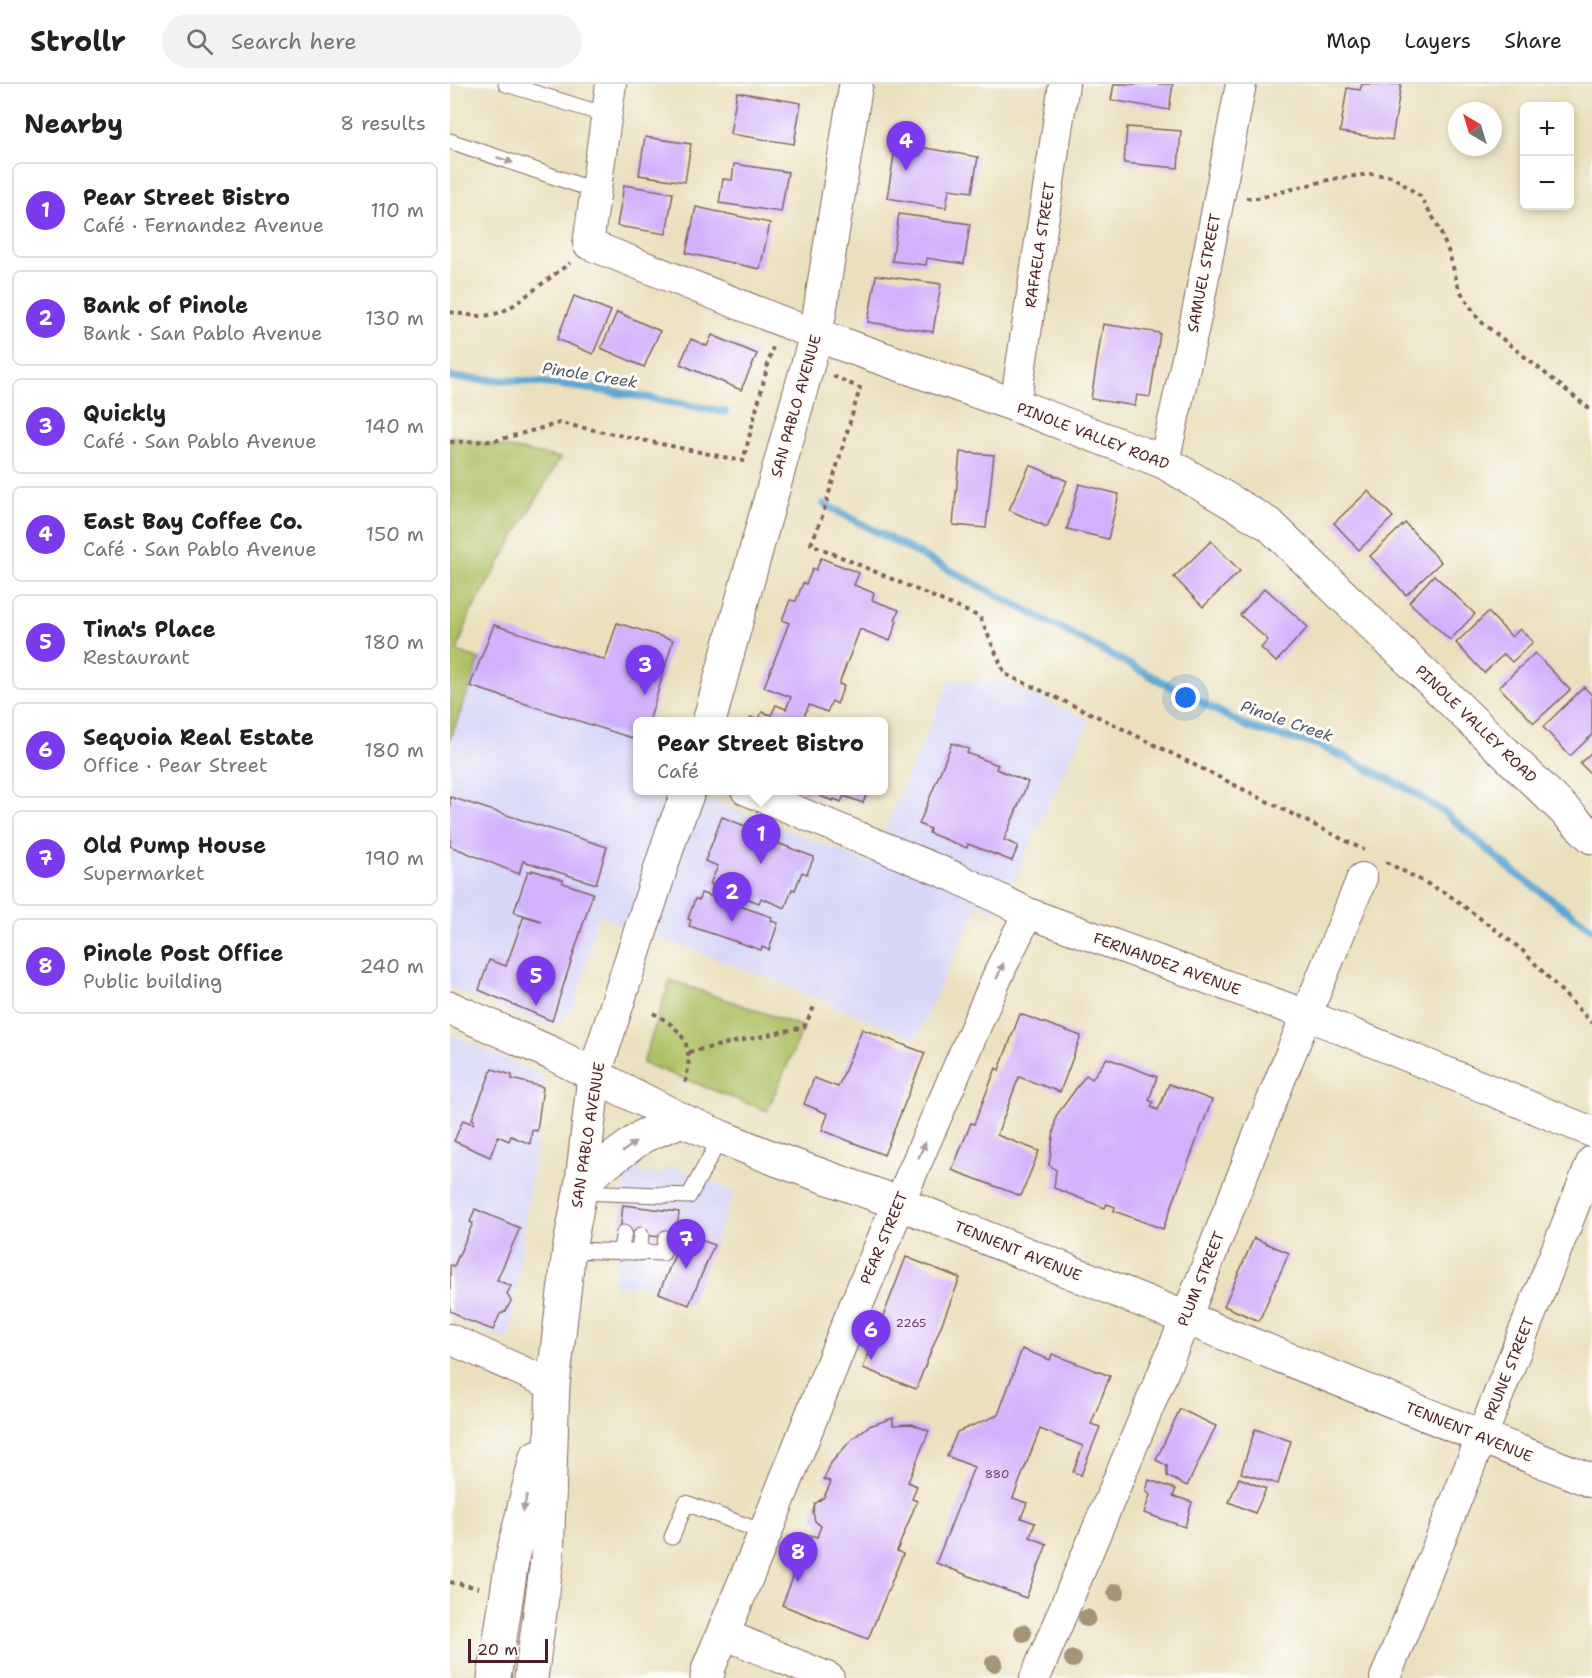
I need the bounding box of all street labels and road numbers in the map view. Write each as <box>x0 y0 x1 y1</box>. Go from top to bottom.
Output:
street label: RAFAELA STREET <box>1020 181 1060 309</box>
street label: SAMUEL STREET <box>1183 212 1225 334</box>
street label: SAN PABLO AVENUE <box>766 332 826 480</box>
street label: PINOLE VALLEY ROAD <box>1014 398 1172 474</box>
street label: PINOLE VALLEY ROAD <box>1411 661 1541 787</box>
street label: FERNANDEZ AVENUE <box>1091 928 1243 1000</box>
street label: SAN PABLO AVENUE <box>567 1061 609 1209</box>
street label: PEAR STREET <box>855 1189 913 1287</box>
street label: TENNENT AVENUE <box>951 1216 1085 1286</box>
street label: PLUM STREET <box>1173 1229 1229 1329</box>
street label: PRUNE STREET <box>1479 1314 1539 1424</box>
street label: TENNENT AVENUE <box>1402 1397 1536 1467</box>

